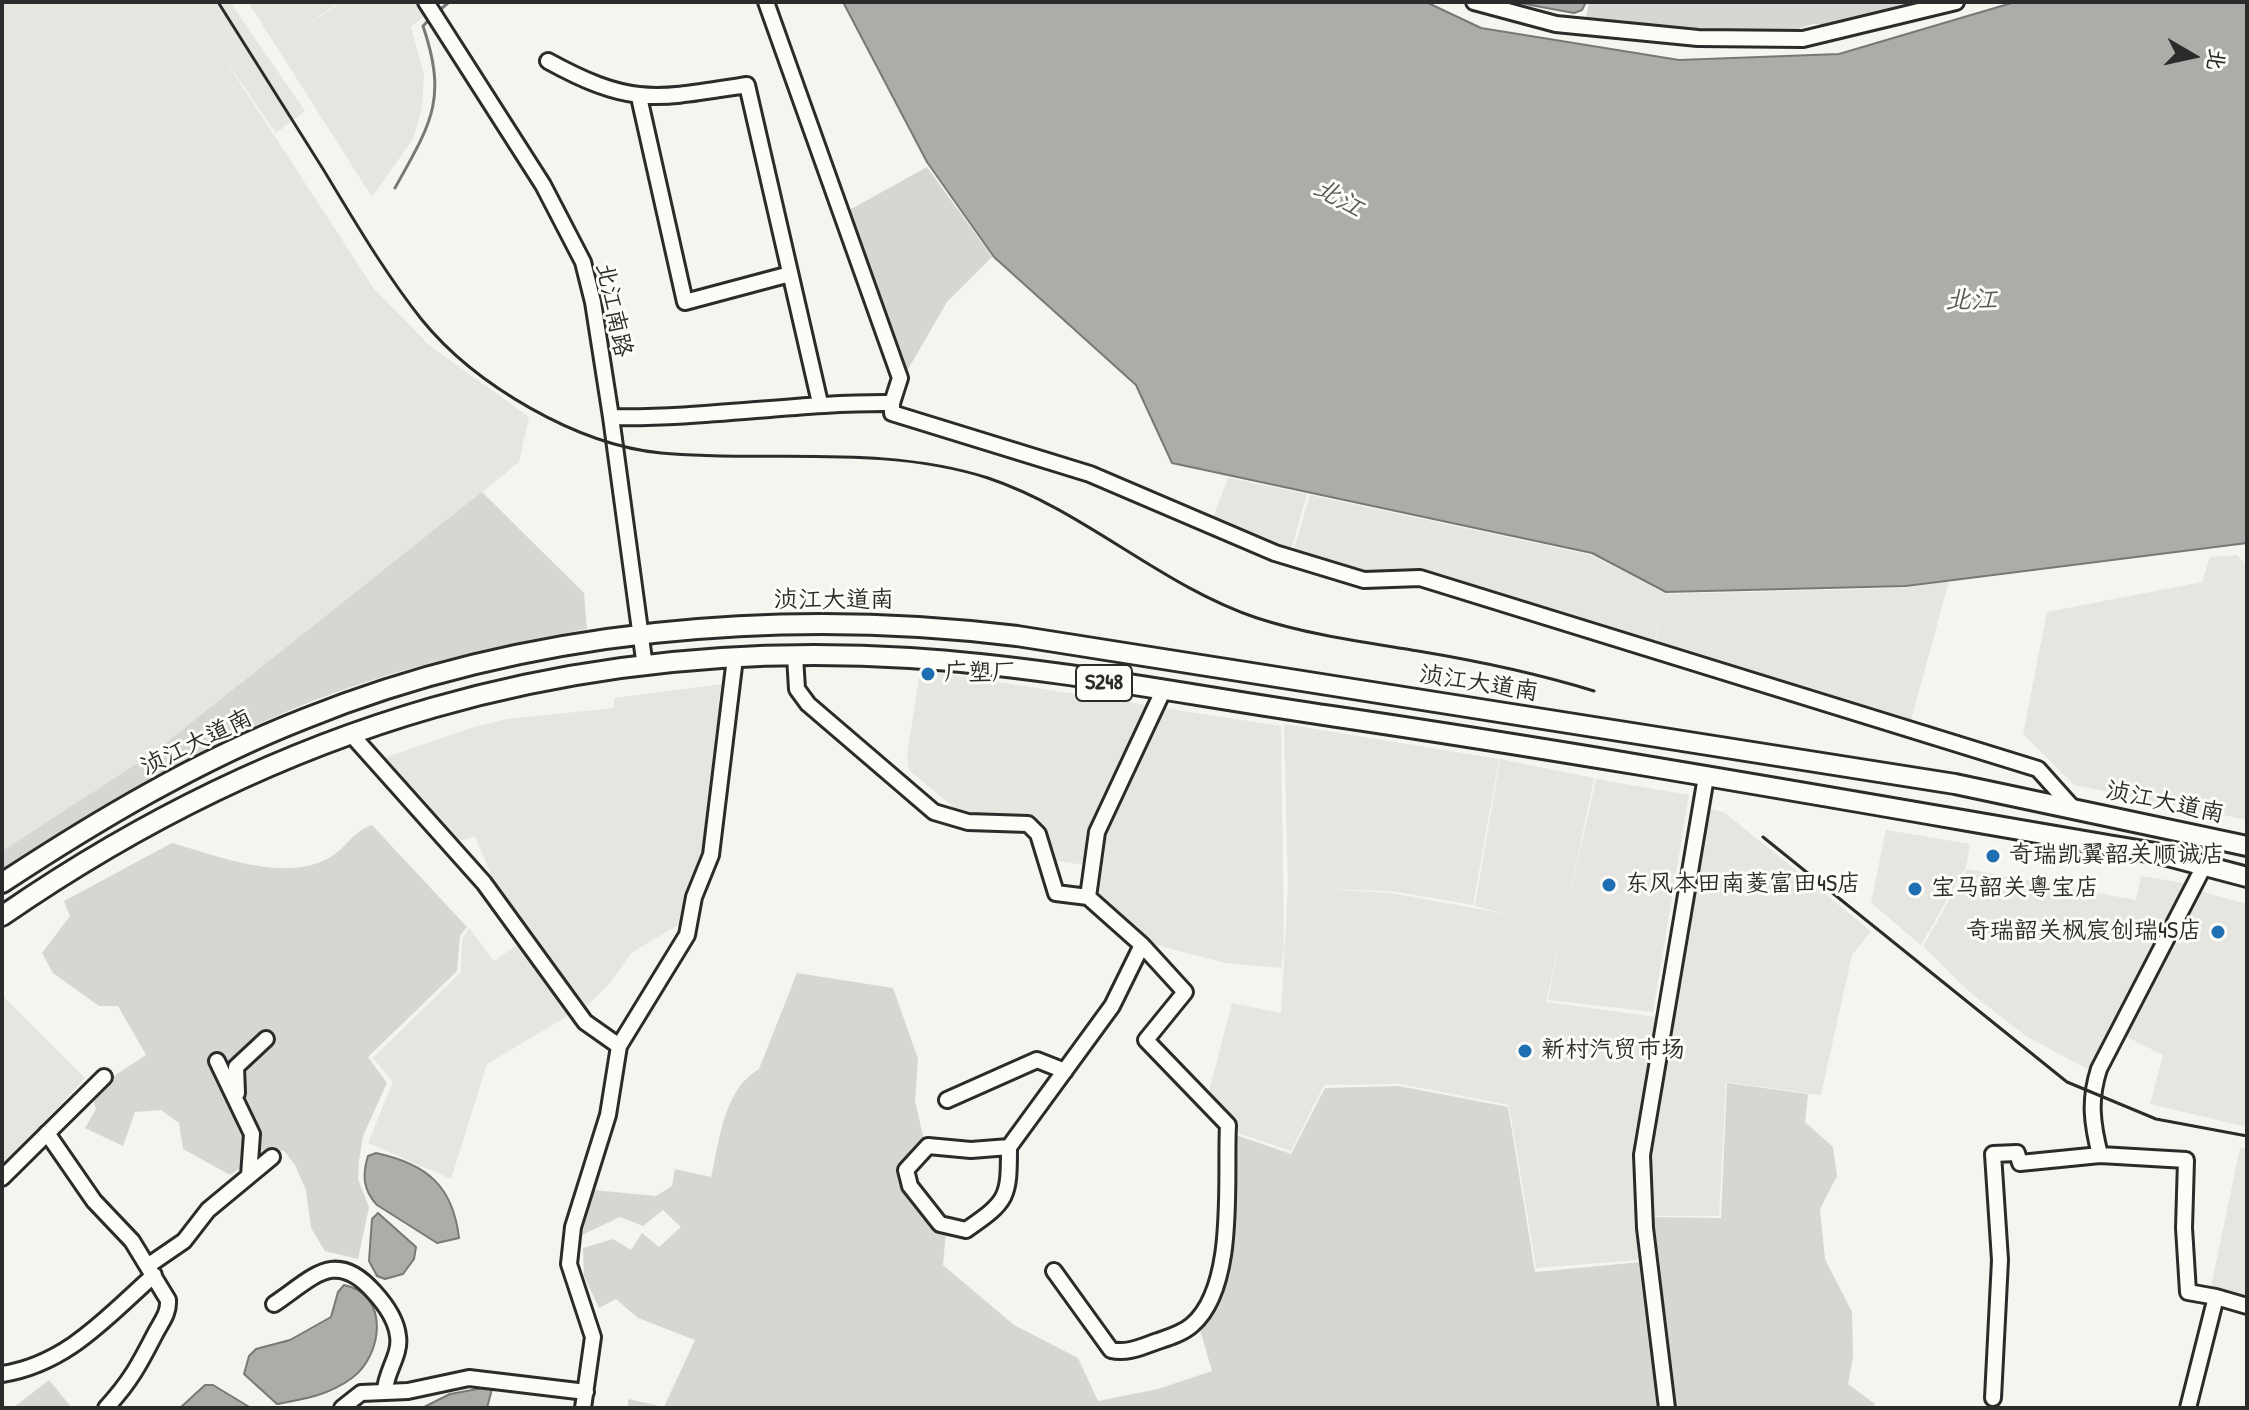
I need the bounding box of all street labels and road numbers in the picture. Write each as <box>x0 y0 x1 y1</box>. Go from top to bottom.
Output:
street label: 北江南路 <box>589 260 637 360</box>
street label: 浈江大道南 <box>774 587 894 615</box>
street label: 浈江大道南 <box>1417 660 1541 708</box>
road number: S248 <box>1076 665 1132 701</box>
street label: 浈江大道南 <box>137 704 257 782</box>
street label: 浈江大道南 <box>2103 776 2227 830</box>

